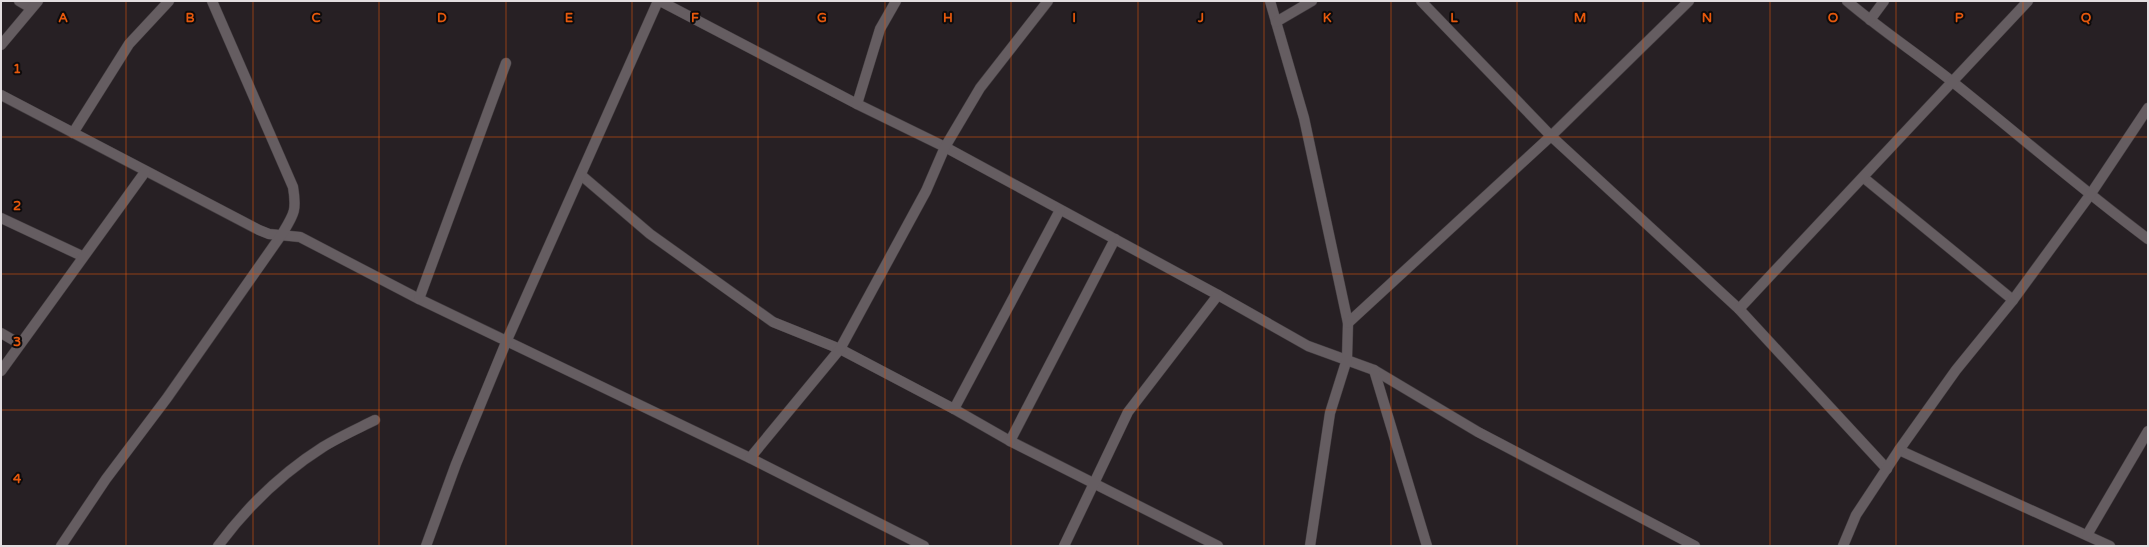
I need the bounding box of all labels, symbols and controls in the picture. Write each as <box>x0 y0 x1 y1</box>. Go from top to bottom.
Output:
text: A <box>58 10 68 26</box>
text: B <box>185 10 195 26</box>
text: C <box>311 10 321 26</box>
text: D <box>437 10 447 26</box>
text: E <box>565 10 573 26</box>
text: F <box>691 10 699 26</box>
text: G <box>817 10 827 26</box>
text: H <box>943 10 953 26</box>
text: I <box>1072 10 1076 26</box>
text: J <box>1197 10 1204 26</box>
text: K <box>1323 10 1332 26</box>
text: L <box>1450 10 1458 26</box>
text: M <box>1574 10 1586 26</box>
text: N <box>1702 10 1712 26</box>
text: O <box>1828 10 1839 26</box>
text: P <box>1955 10 1964 26</box>
text: Q <box>2081 10 2092 26</box>
text: 1 <box>13 61 21 77</box>
text: 2 <box>13 198 21 214</box>
text: 3 <box>13 334 21 350</box>
text: 4 <box>13 471 22 487</box>

